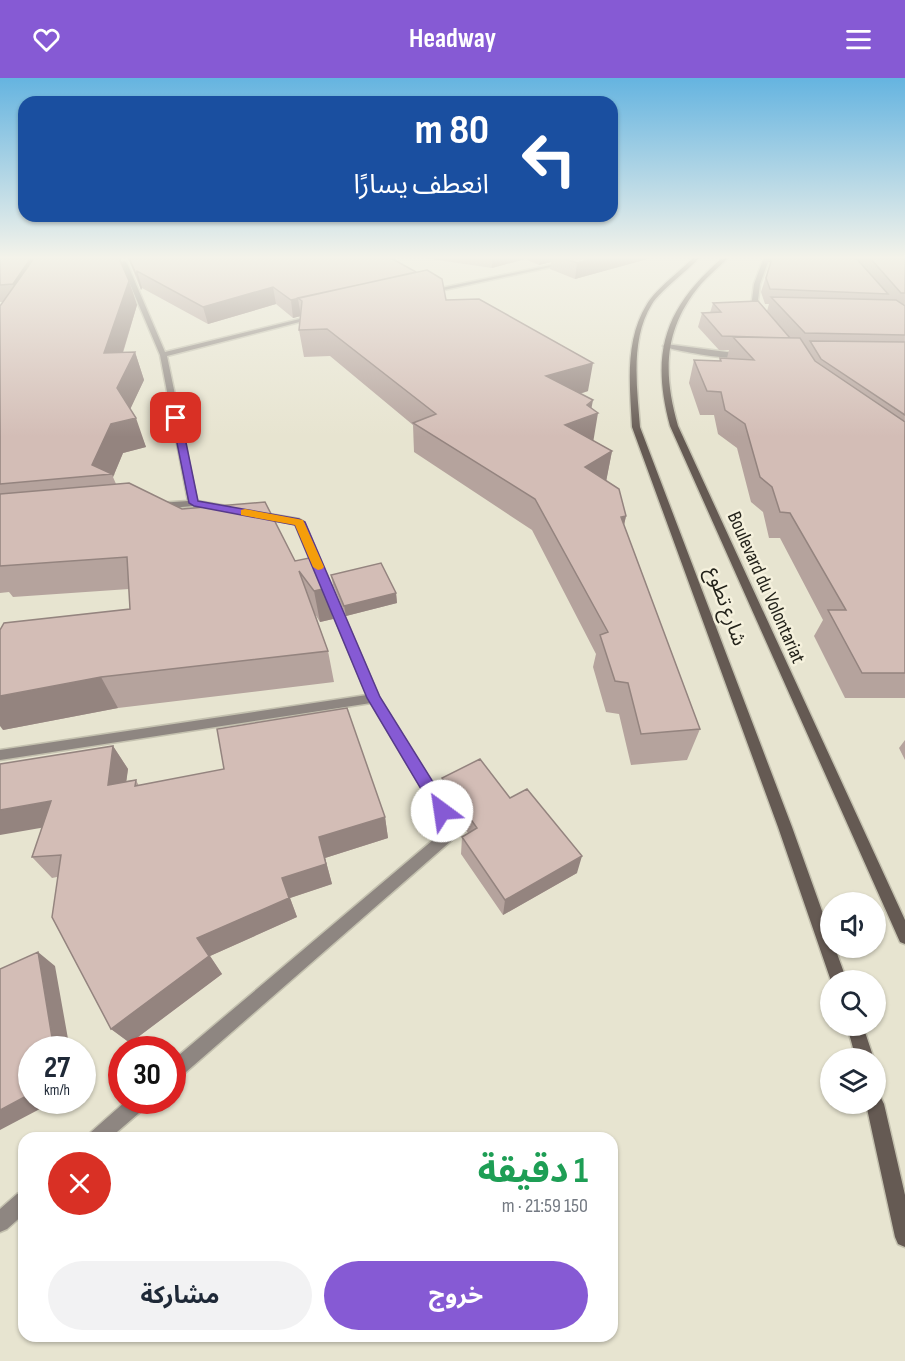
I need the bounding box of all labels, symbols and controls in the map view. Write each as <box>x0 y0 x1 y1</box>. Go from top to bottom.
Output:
icon: heart <box>30 23 63 56</box>
text: Headway <box>409 23 496 55</box>
icon: menu <box>842 23 875 56</box>
text: 80 m <box>415 105 489 156</box>
icon: left <box>510 120 588 198</box>
text: انعطف يسارًا <box>354 169 489 201</box>
pin <box>150 392 201 443</box>
icon: arrive <box>159 401 192 434</box>
street label: Boulevard du Volontariat <box>722 508 810 667</box>
street label: شارع تطوع <box>699 564 751 650</box>
position arrow <box>410 779 474 843</box>
map controls <box>820 892 886 1114</box>
button: sound <box>820 892 886 958</box>
button: search <box>820 970 886 1036</box>
speed limit sign: 30 <box>108 1036 186 1114</box>
button: layers <box>820 1048 886 1114</box>
text: 27 <box>44 1050 70 1086</box>
text: km/h <box>44 1081 70 1100</box>
text: 1 دقيقة <box>478 1150 588 1193</box>
button: close <box>48 1152 111 1215</box>
text: 150 m · 21:59 <box>502 1194 588 1218</box>
button: مشاركة <box>48 1261 312 1330</box>
button: خروج <box>324 1261 588 1330</box>

